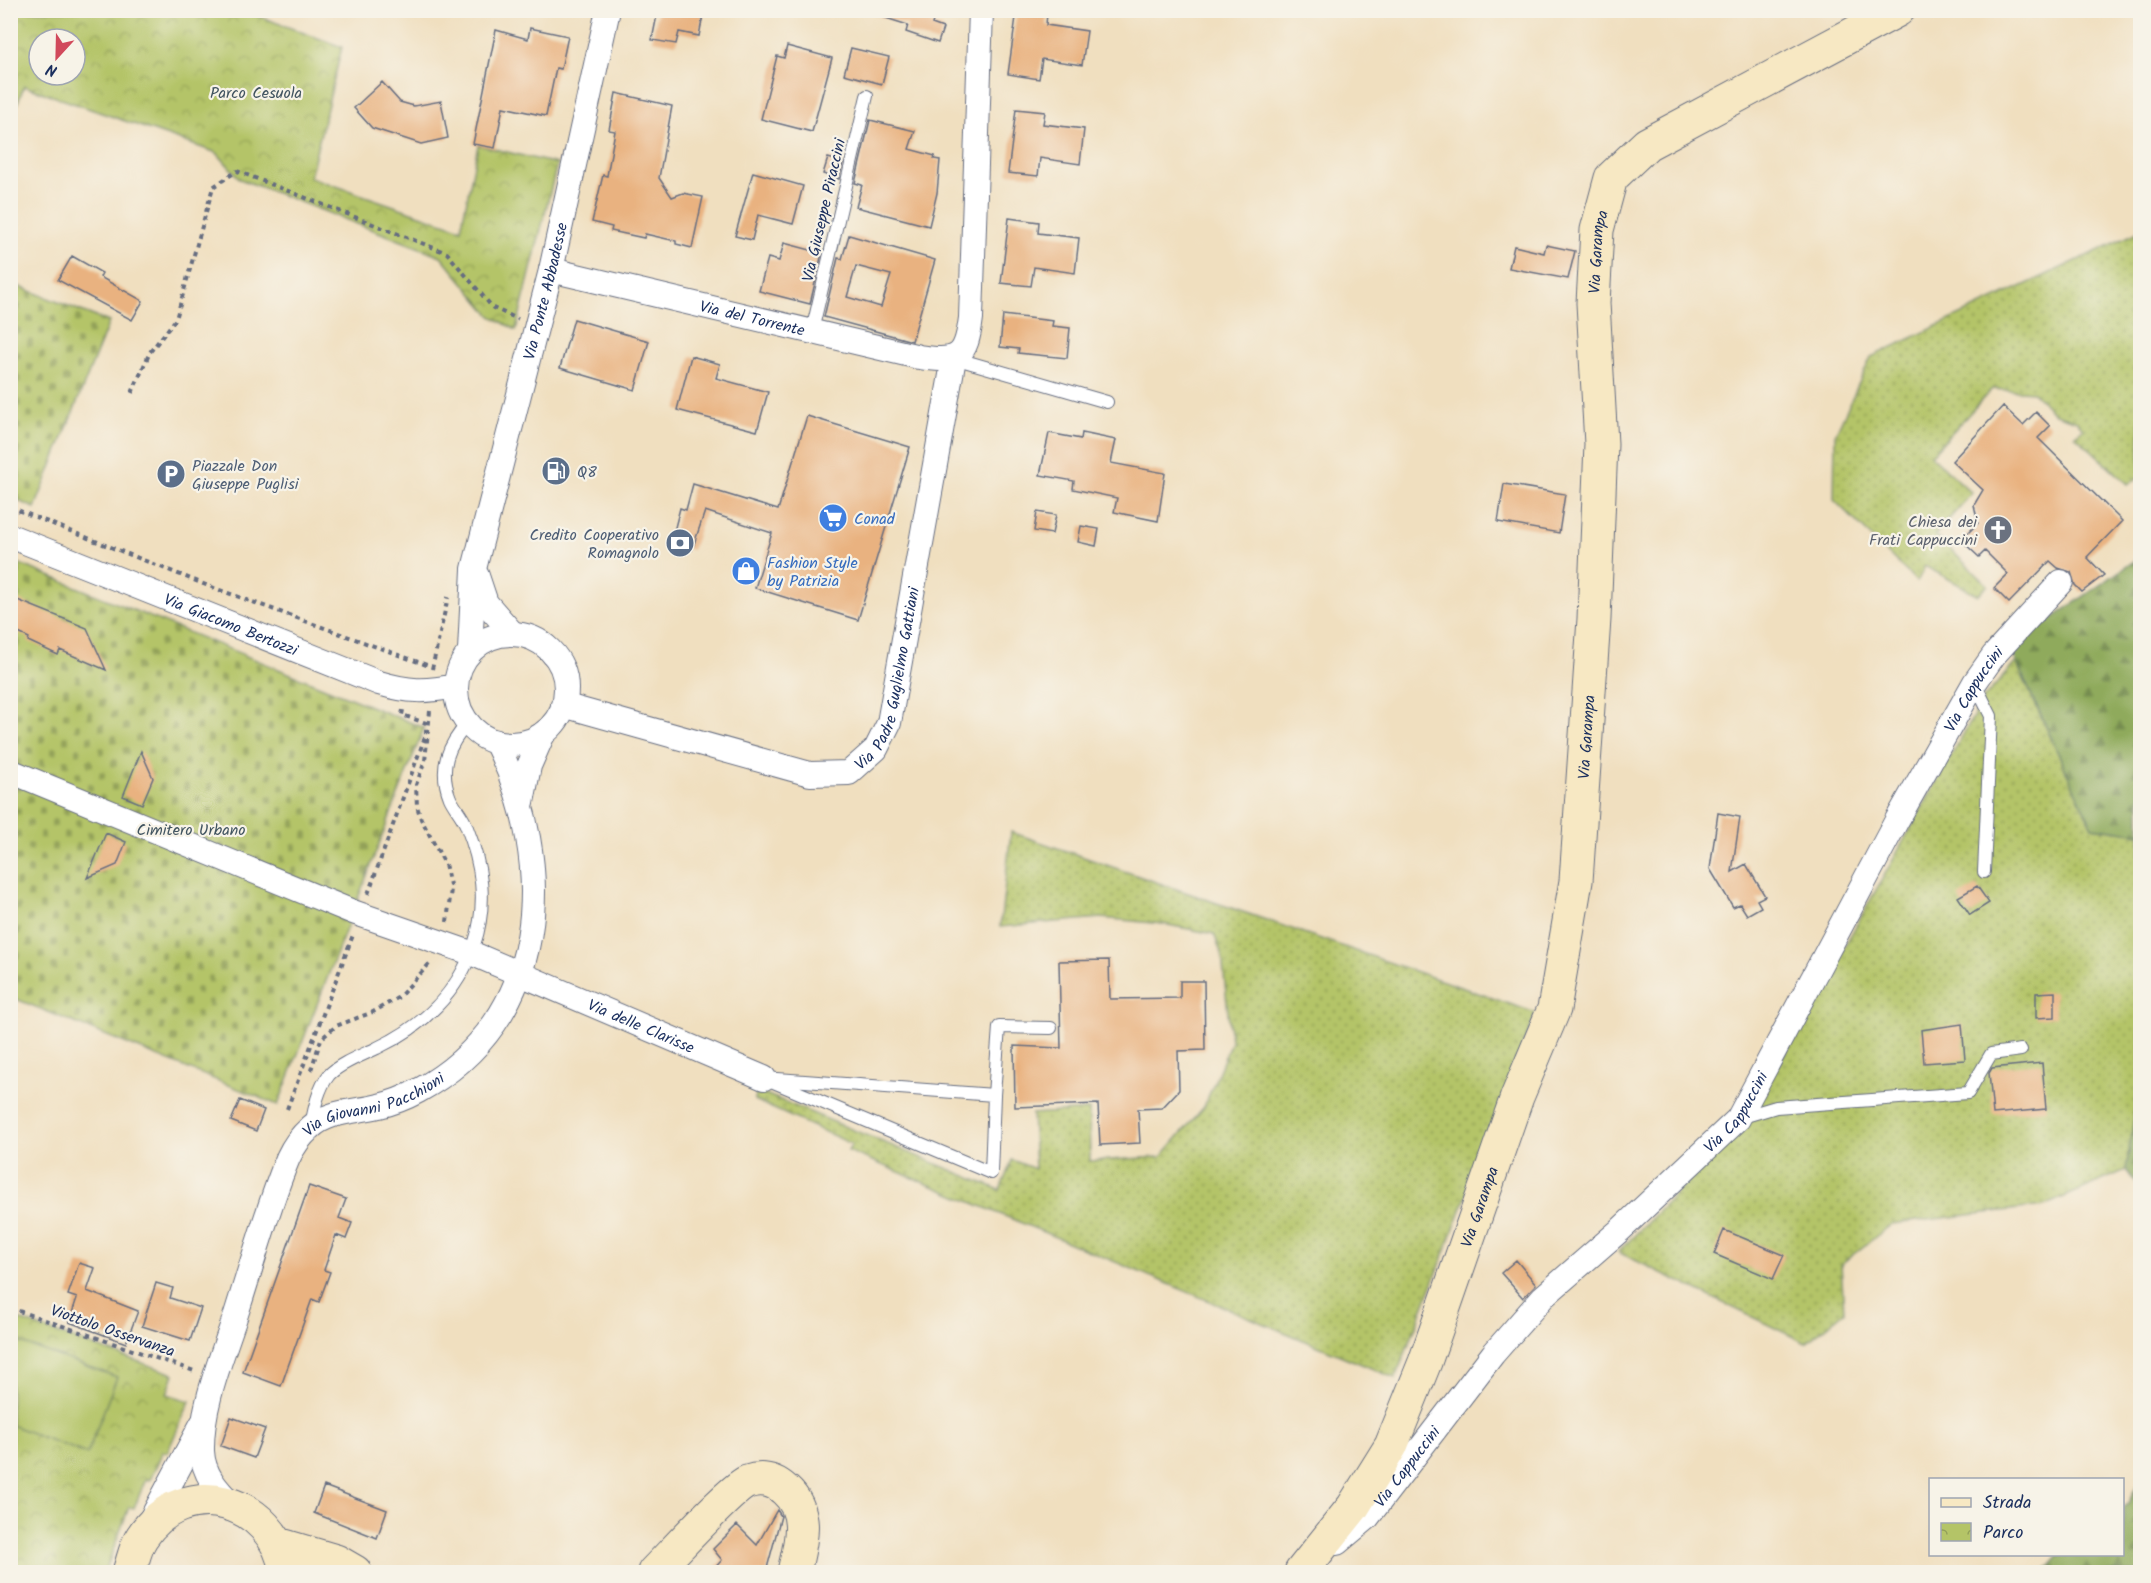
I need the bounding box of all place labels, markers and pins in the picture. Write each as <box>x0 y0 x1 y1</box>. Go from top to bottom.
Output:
place label: Piazzale Don Giuseppe Puglisi <box>192 454 300 497</box>
fuel station icon: Q8 <box>540 455 572 487</box>
parking icon: Piazzale Don Giuseppe Puglisi <box>155 458 187 490</box>
place label: Q8 <box>577 460 597 485</box>
supermarket icon: Conad <box>817 502 849 534</box>
place label: Conad <box>854 507 896 532</box>
place label: Chiesa dei Frati Cappuccini <box>1869 510 1978 553</box>
church icon: Chiesa dei Frati Cappuccini <box>1982 514 2014 546</box>
place label: Credito Cooperativo Romagnolo <box>530 523 659 566</box>
bank icon: Credito Cooperativo Romagnolo <box>664 527 696 559</box>
place label: Fashion Style by Patrizia <box>767 551 858 594</box>
shop icon: Fashion Style by Patrizia <box>730 555 762 587</box>

